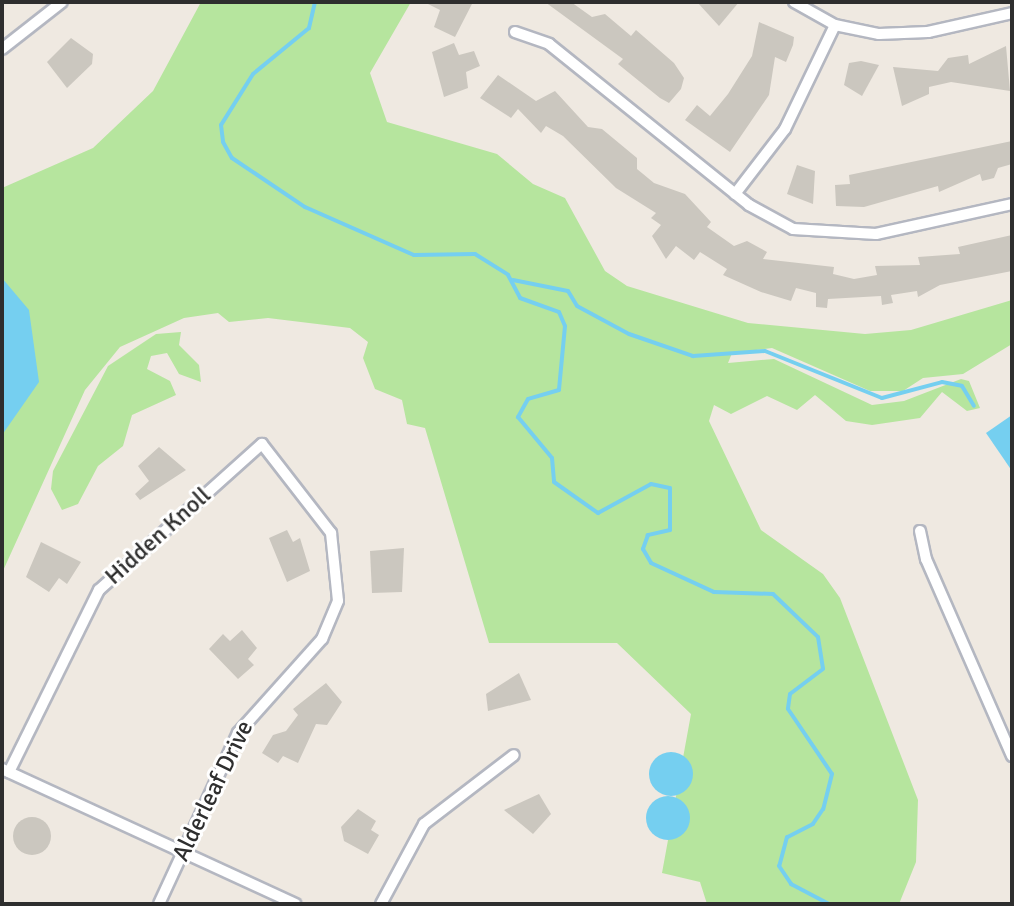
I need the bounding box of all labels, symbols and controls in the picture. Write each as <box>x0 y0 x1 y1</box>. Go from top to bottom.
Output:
street label: Hidden Knoll <box>99 481 217 591</box>
street label: Alderleaf Drive <box>167 716 259 866</box>

